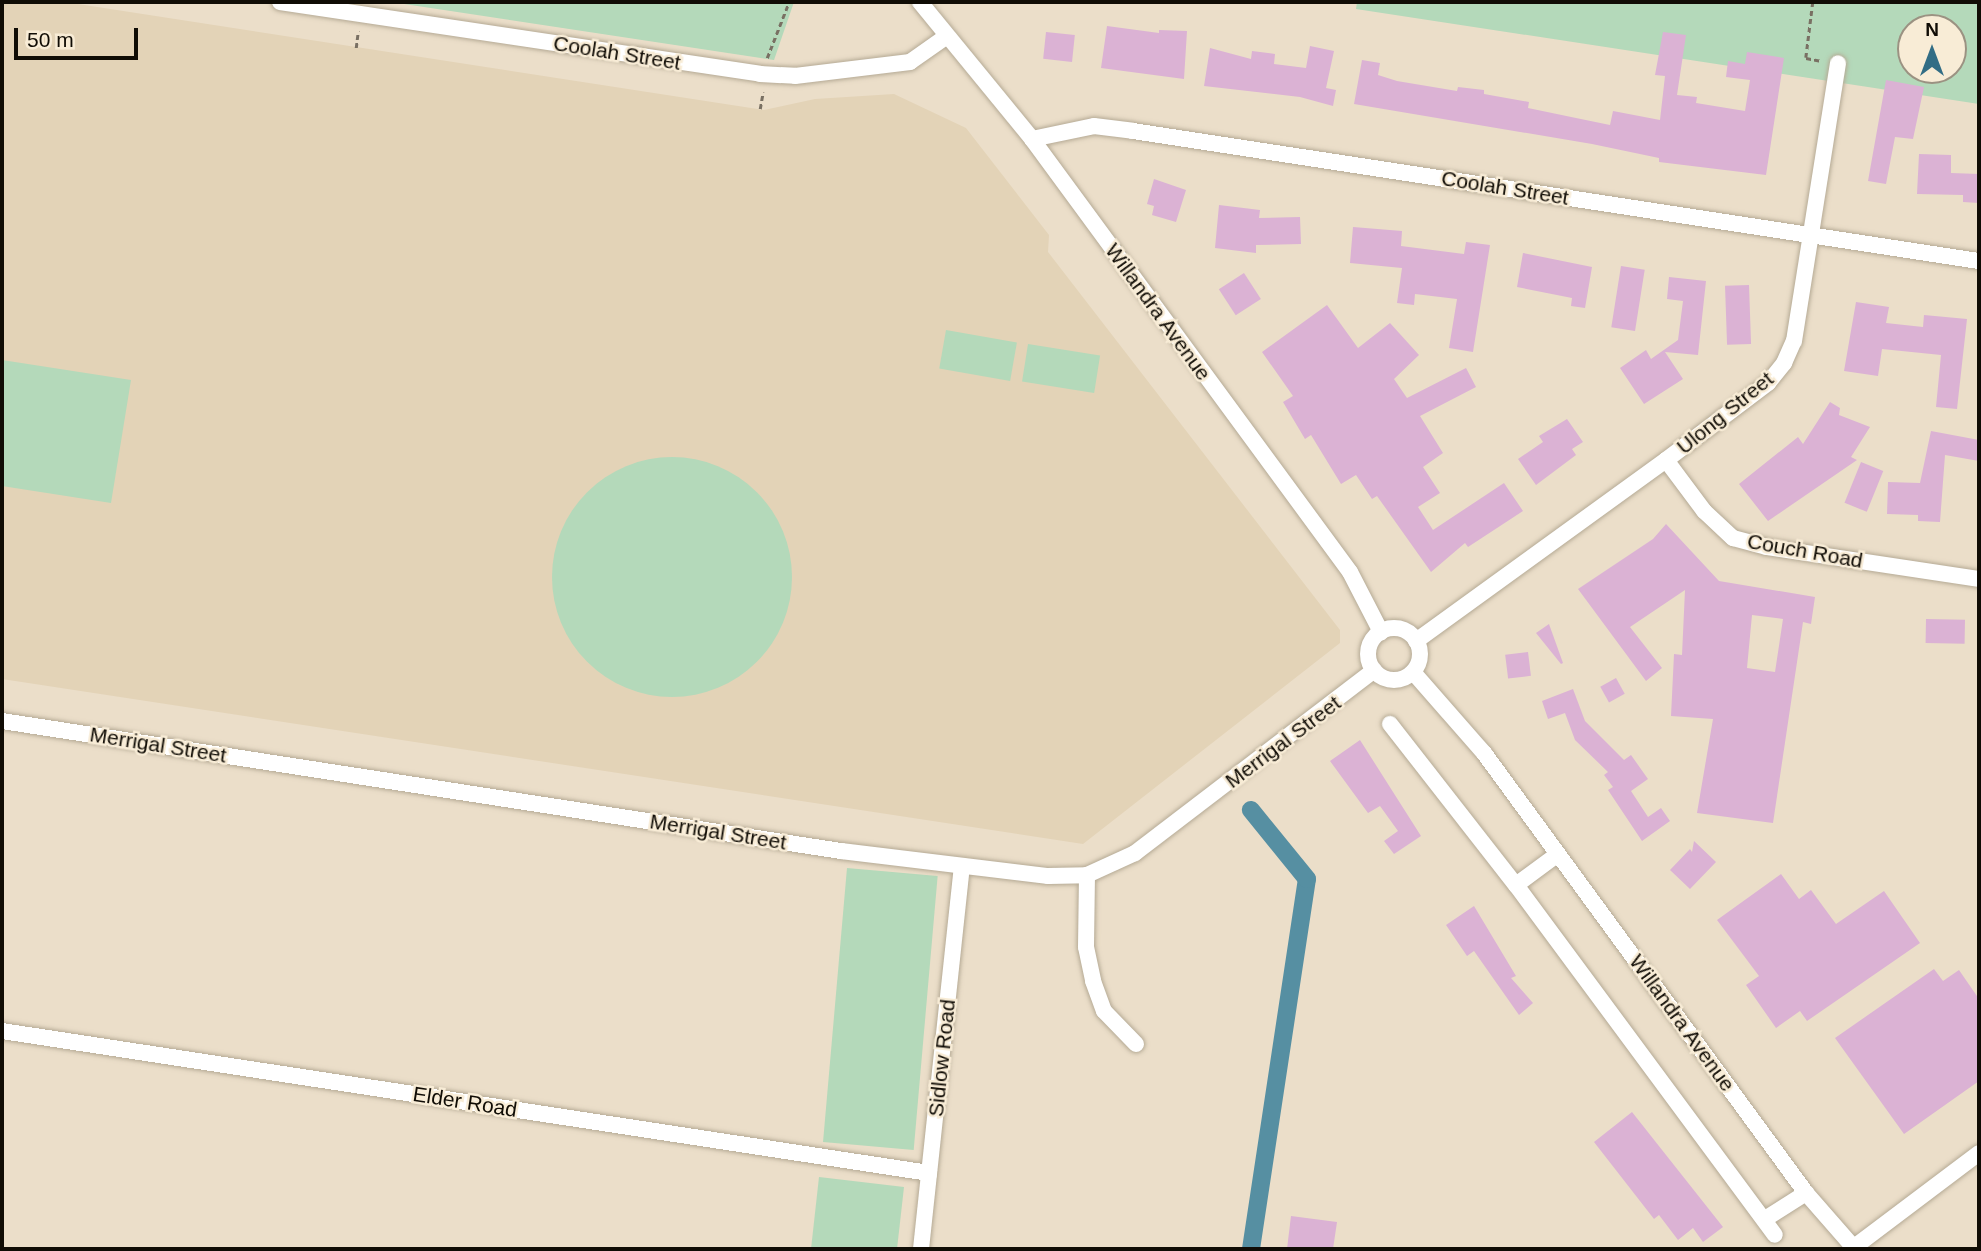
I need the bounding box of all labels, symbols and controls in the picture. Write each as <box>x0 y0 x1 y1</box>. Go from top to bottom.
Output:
scale bar <box>18 14 142 58</box>
north arrow <box>1897 14 1967 84</box>
text: N <box>1925 19 1939 40</box>
text: 50 m <box>27 28 74 51</box>
street label: Coolah Street <box>552 31 682 75</box>
street label: Coolah Street <box>1440 166 1570 210</box>
street label: Willandra Avenue <box>1100 238 1216 386</box>
street label: Ulong Street <box>1672 366 1778 460</box>
street label: Couch Road <box>1745 528 1865 574</box>
street label: Merrigal Street <box>1220 690 1346 794</box>
street label: Merrigal Street <box>88 722 228 768</box>
street label: Merrigal Street <box>648 809 788 855</box>
street label: Willandra Avenue <box>1624 949 1740 1097</box>
street label: Sidlow Road <box>923 998 961 1118</box>
street label: Elder Road <box>411 1081 519 1123</box>

